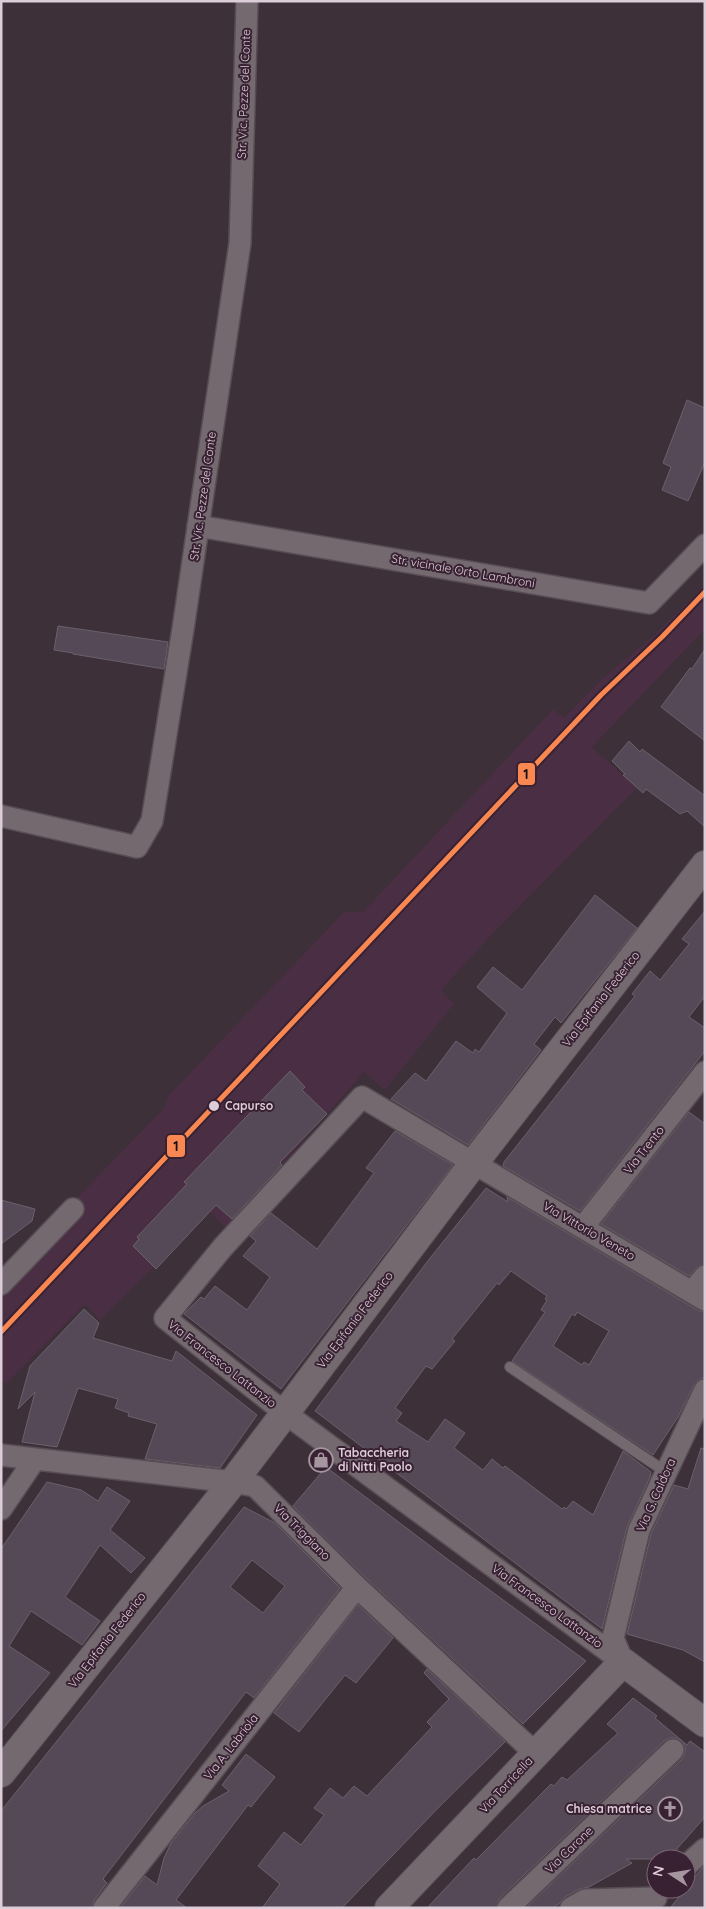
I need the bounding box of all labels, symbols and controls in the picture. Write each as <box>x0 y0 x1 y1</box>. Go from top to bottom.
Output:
street label: Str. Vic. Pezze del Conte <box>234 29 253 159</box>
street label: Str. Vic. Pezze del Conte <box>186 430 219 561</box>
street label: Str. vicinale Orto Lambroni <box>390 550 536 591</box>
line badge: 1 <box>517 762 536 786</box>
text: 1 <box>523 765 529 783</box>
street label: Via Epifania Federico <box>559 948 643 1050</box>
place label: Capurso <box>225 1098 274 1113</box>
marker: Capurso <box>207 1099 221 1113</box>
street label: Via Trento <box>620 1123 667 1177</box>
line badge: 1 <box>166 1134 186 1158</box>
text: 1 <box>173 1137 179 1155</box>
street label: Via Vittorio Veneto <box>540 1198 638 1263</box>
street label: Via Epifania Federico <box>313 1268 396 1371</box>
street label: Via Francesco Lattanzio <box>165 1317 279 1411</box>
place label: Tabaccheria di Nitti Paolo <box>338 1445 413 1474</box>
shop icon: Tabaccheria di Nitti Paolo <box>308 1447 334 1473</box>
street label: Via G. Caldora <box>633 1456 678 1534</box>
street label: Via Triggiano <box>271 1500 334 1563</box>
street label: Via Francesco Lattanzio <box>489 1560 606 1651</box>
street label: Via Epifania Federico <box>65 1589 149 1691</box>
street label: Via A. Labriola <box>200 1711 261 1783</box>
street label: Via Torricella <box>476 1753 536 1816</box>
church icon: Chiesa matrice <box>657 1796 683 1822</box>
place label: Chiesa matrice <box>566 1801 652 1816</box>
street label: Via Carone <box>541 1823 596 1876</box>
north arrow <box>646 1849 696 1899</box>
text: N <box>648 1864 668 1878</box>

